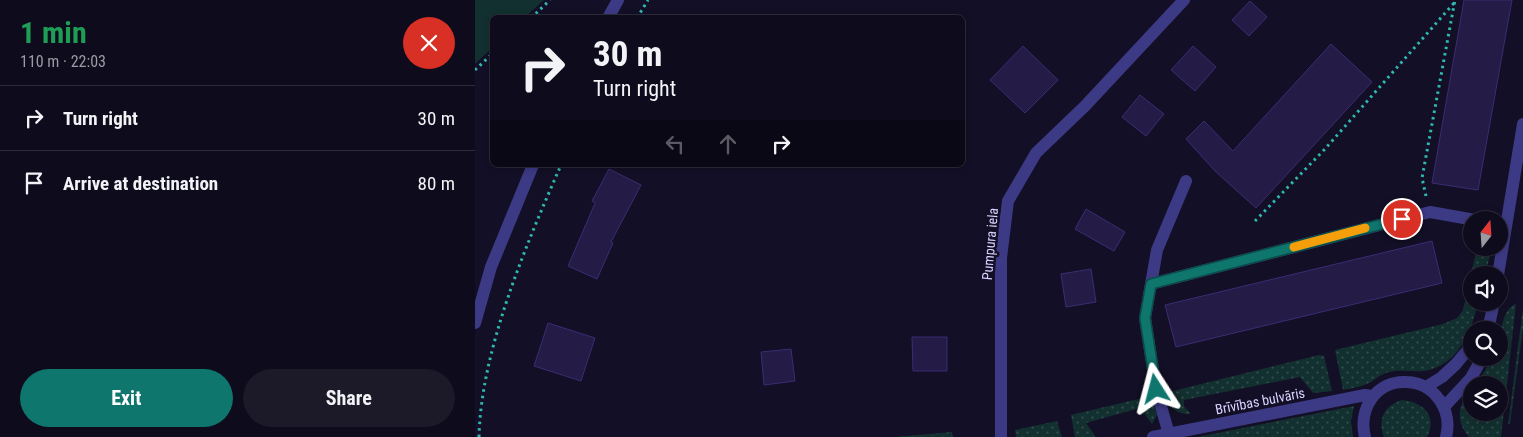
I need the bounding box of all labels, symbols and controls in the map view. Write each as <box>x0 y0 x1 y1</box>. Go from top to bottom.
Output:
text: 1 min <box>20 15 87 50</box>
button: close <box>403 17 455 69</box>
text: 30 m <box>593 34 662 75</box>
icon: right <box>510 35 575 100</box>
text: 110 m · 22:03 <box>20 52 106 71</box>
text: Turn right <box>593 76 676 101</box>
icon: right <box>20 104 48 132</box>
text: Turn right <box>63 107 138 130</box>
text: 30 m <box>418 107 455 130</box>
icon: left <box>661 130 689 158</box>
icon: ahead <box>714 130 742 158</box>
icon: right <box>767 130 795 158</box>
icon: arrive <box>20 169 48 197</box>
text: Arrive at destination <box>63 172 218 195</box>
text: 80 m <box>418 172 455 195</box>
pin <box>1381 198 1423 240</box>
icon: arrive <box>1388 205 1416 233</box>
street label: Pumpura iela <box>979 207 1001 281</box>
north arrow <box>1463 211 1507 256</box>
map controls <box>1463 211 1508 421</box>
button: sound <box>1463 266 1508 311</box>
button: search <box>1463 321 1508 366</box>
position arrow <box>1129 362 1181 414</box>
button: Exit <box>20 369 233 427</box>
button: Share <box>243 369 455 427</box>
button: layers <box>1463 376 1508 421</box>
street label: Brīvības bulvāris <box>1214 384 1306 418</box>

